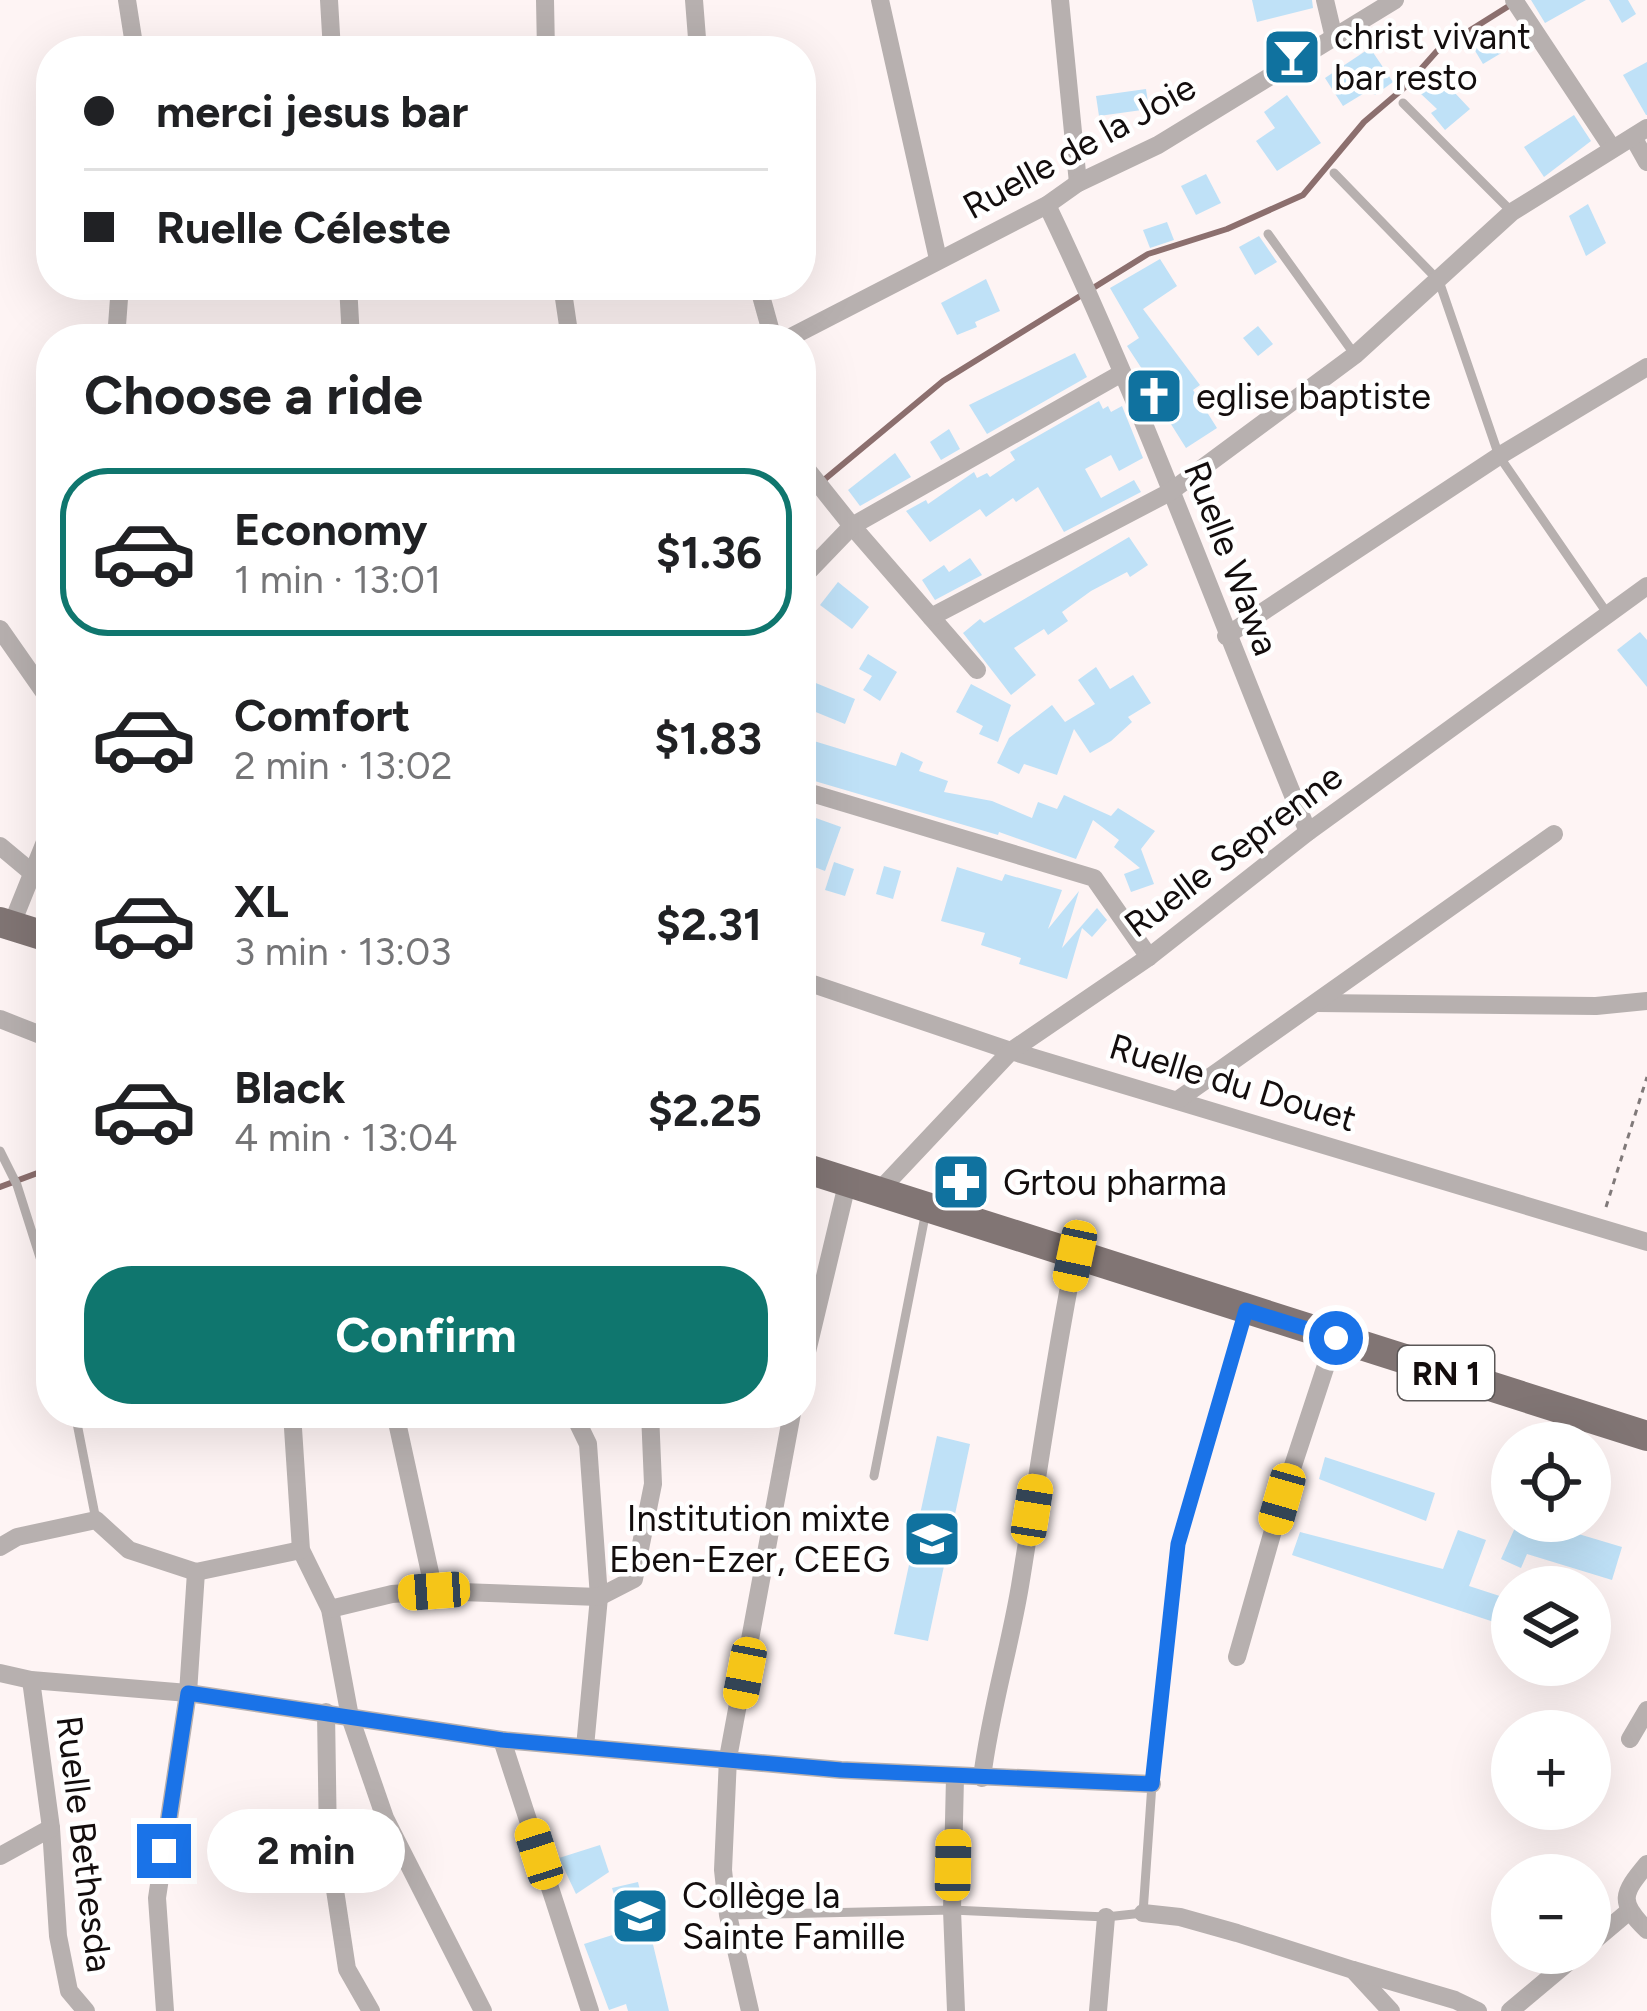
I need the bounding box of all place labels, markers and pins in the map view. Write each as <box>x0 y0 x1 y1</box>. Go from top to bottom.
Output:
place label: christ vivant bar resto <box>1334 15 1531 99</box>
bar icon: christ vivant bar resto <box>1261 26 1323 88</box>
church icon: eglise baptiste <box>1123 365 1185 427</box>
place label: eglise baptiste <box>1196 375 1431 418</box>
pharmacy icon: Grtou pharma <box>930 1151 992 1213</box>
place label: Grtou pharma <box>1003 1161 1227 1204</box>
place label: Institution mixte Eben-Ezer, CEEG <box>609 1497 890 1581</box>
school or university icon: Institution mixte Eben-Ezer, CEEG <box>901 1508 963 1570</box>
place label: Collège la Sainte Famille <box>682 1874 905 1958</box>
school or university icon: Collège la Sainte Famille <box>609 1885 671 1947</box>

